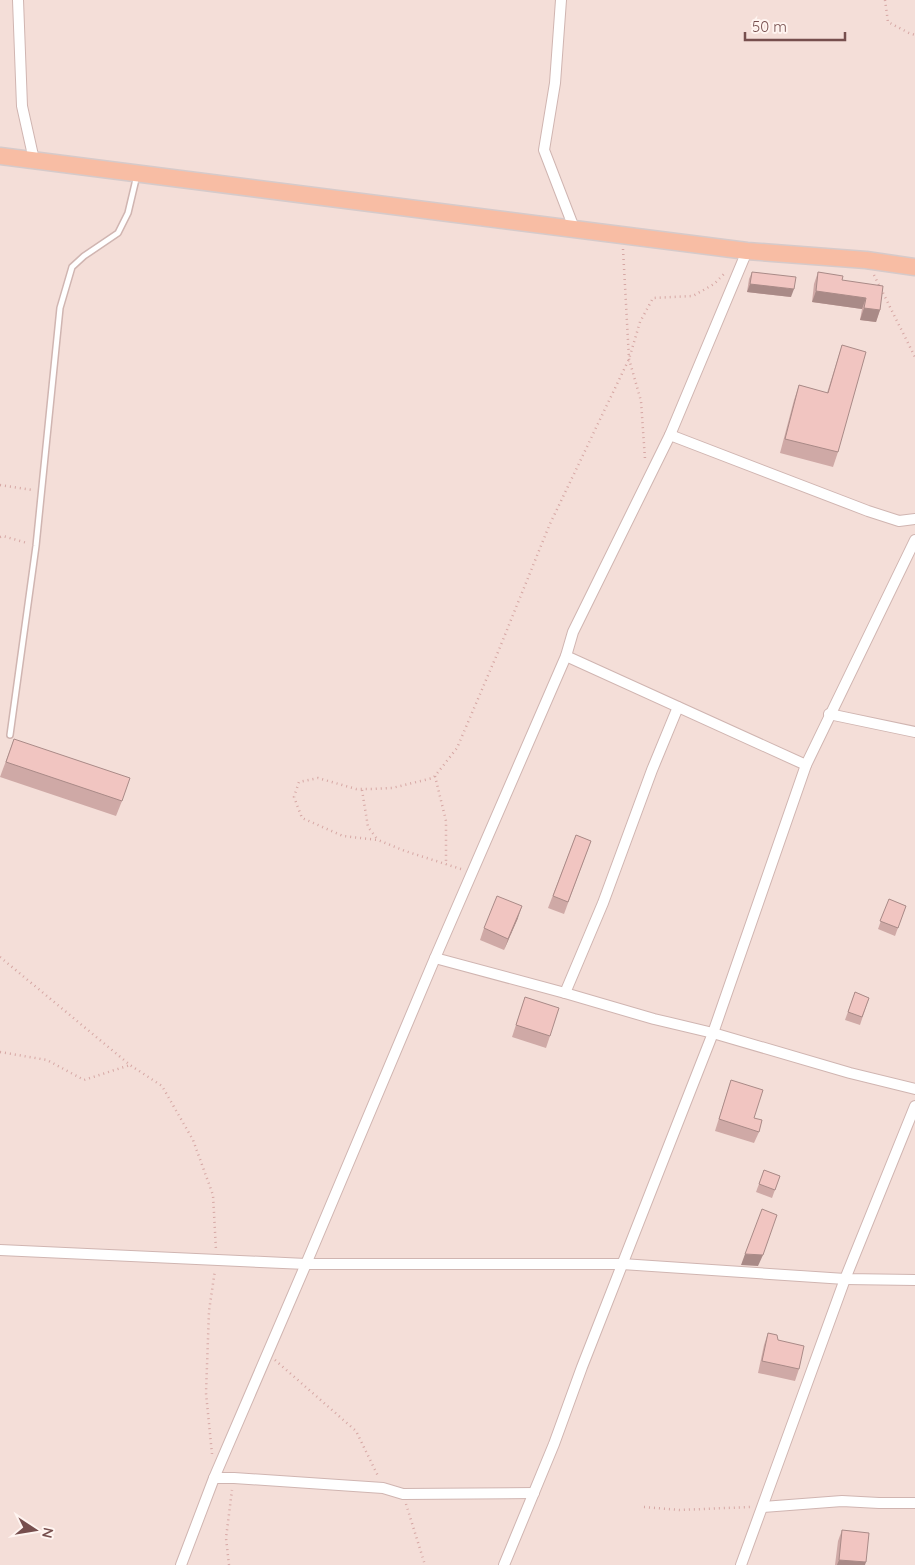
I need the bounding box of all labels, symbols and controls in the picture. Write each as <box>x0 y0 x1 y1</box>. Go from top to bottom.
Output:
scale bar <box>745 10 845 42</box>
text: 50 m <box>752 17 787 36</box>
north arrow <box>10 1505 60 1555</box>
text: N <box>38 1526 58 1540</box>

